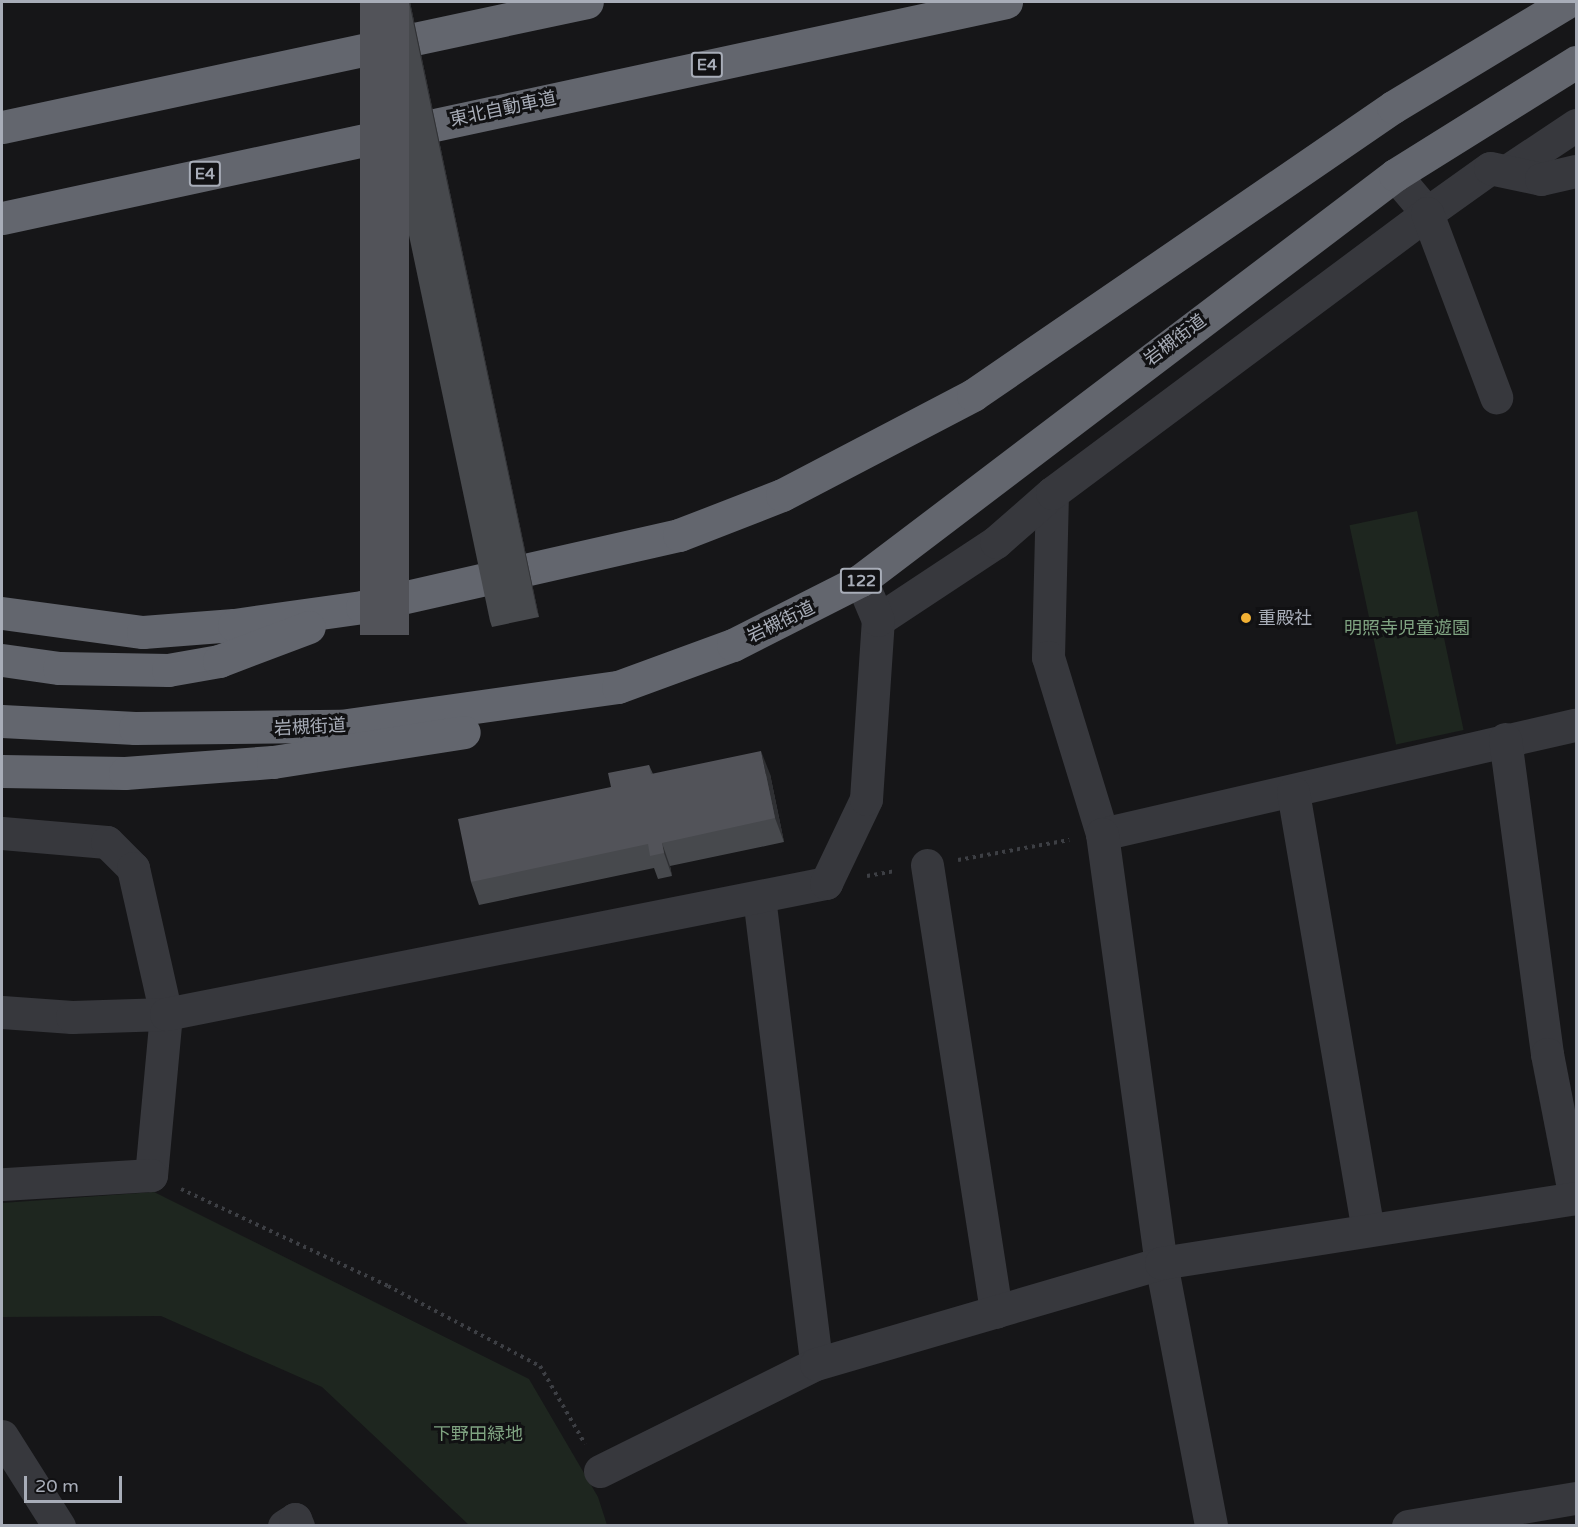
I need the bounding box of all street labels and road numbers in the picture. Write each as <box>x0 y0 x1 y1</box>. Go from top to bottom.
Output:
road number: E4 <box>690 52 724 78</box>
street label: 東北自動車道 <box>448 87 558 131</box>
road number: E4 <box>188 161 222 187</box>
street label: 岩槻街道 <box>1140 310 1210 370</box>
road number: 122 <box>838 568 884 594</box>
street label: 岩槻街道 <box>744 597 818 647</box>
street label: 岩槻街道 <box>273 714 347 740</box>

